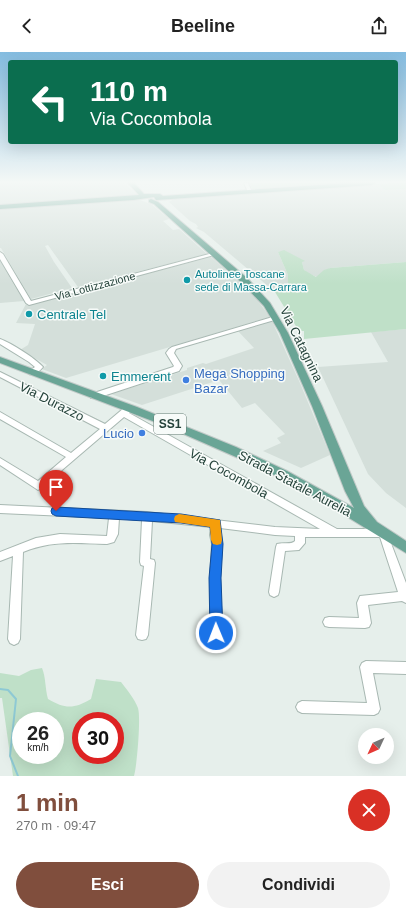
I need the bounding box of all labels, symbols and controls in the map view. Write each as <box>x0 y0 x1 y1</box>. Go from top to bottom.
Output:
icon: back <box>16 15 38 37</box>
icon: share <box>368 15 390 37</box>
text: Beeline <box>171 16 235 36</box>
icon: left <box>24 76 76 128</box>
text: 110 m <box>90 76 168 107</box>
text: Via Cocombola <box>90 109 212 129</box>
place label: Autolinee Toscane sede di Massa-Carrara <box>195 268 308 293</box>
street label: Via Lottizzazione <box>53 269 137 303</box>
marker: Autolinee Toscane sede di Massa-Carrara <box>182 275 192 285</box>
street label: Via Catagnina <box>277 304 326 385</box>
place label: Centrale Tel <box>37 307 106 322</box>
marker: Centrale Tel <box>24 309 34 319</box>
place label: Mega Shopping Bazar <box>194 366 285 396</box>
place label: Emmerent <box>111 369 171 384</box>
marker: Emmerent <box>98 371 108 381</box>
marker: Mega Shopping Bazar <box>181 375 191 385</box>
street label: Via Durazzo <box>17 379 87 424</box>
road number: SS1 <box>154 414 186 434</box>
place label: Lucio <box>103 426 134 441</box>
marker: Lucio <box>137 428 147 438</box>
street label: Via Cocombola <box>187 446 272 502</box>
street label: Strada Statale Aurelia <box>236 447 354 520</box>
pin <box>39 470 73 511</box>
icon: arrive <box>45 476 67 498</box>
position arrow <box>195 612 237 654</box>
speed limit sign: 30 <box>72 712 124 764</box>
text: 26 <box>27 722 49 744</box>
north arrow <box>358 728 394 764</box>
map controls <box>358 728 394 764</box>
text: km/h <box>27 742 49 753</box>
text: 1 min <box>16 789 79 816</box>
button: close <box>348 789 390 831</box>
text: 270 m · 09:47 <box>16 818 96 833</box>
button: Esci <box>16 862 199 908</box>
button: Condividi <box>207 862 390 908</box>

